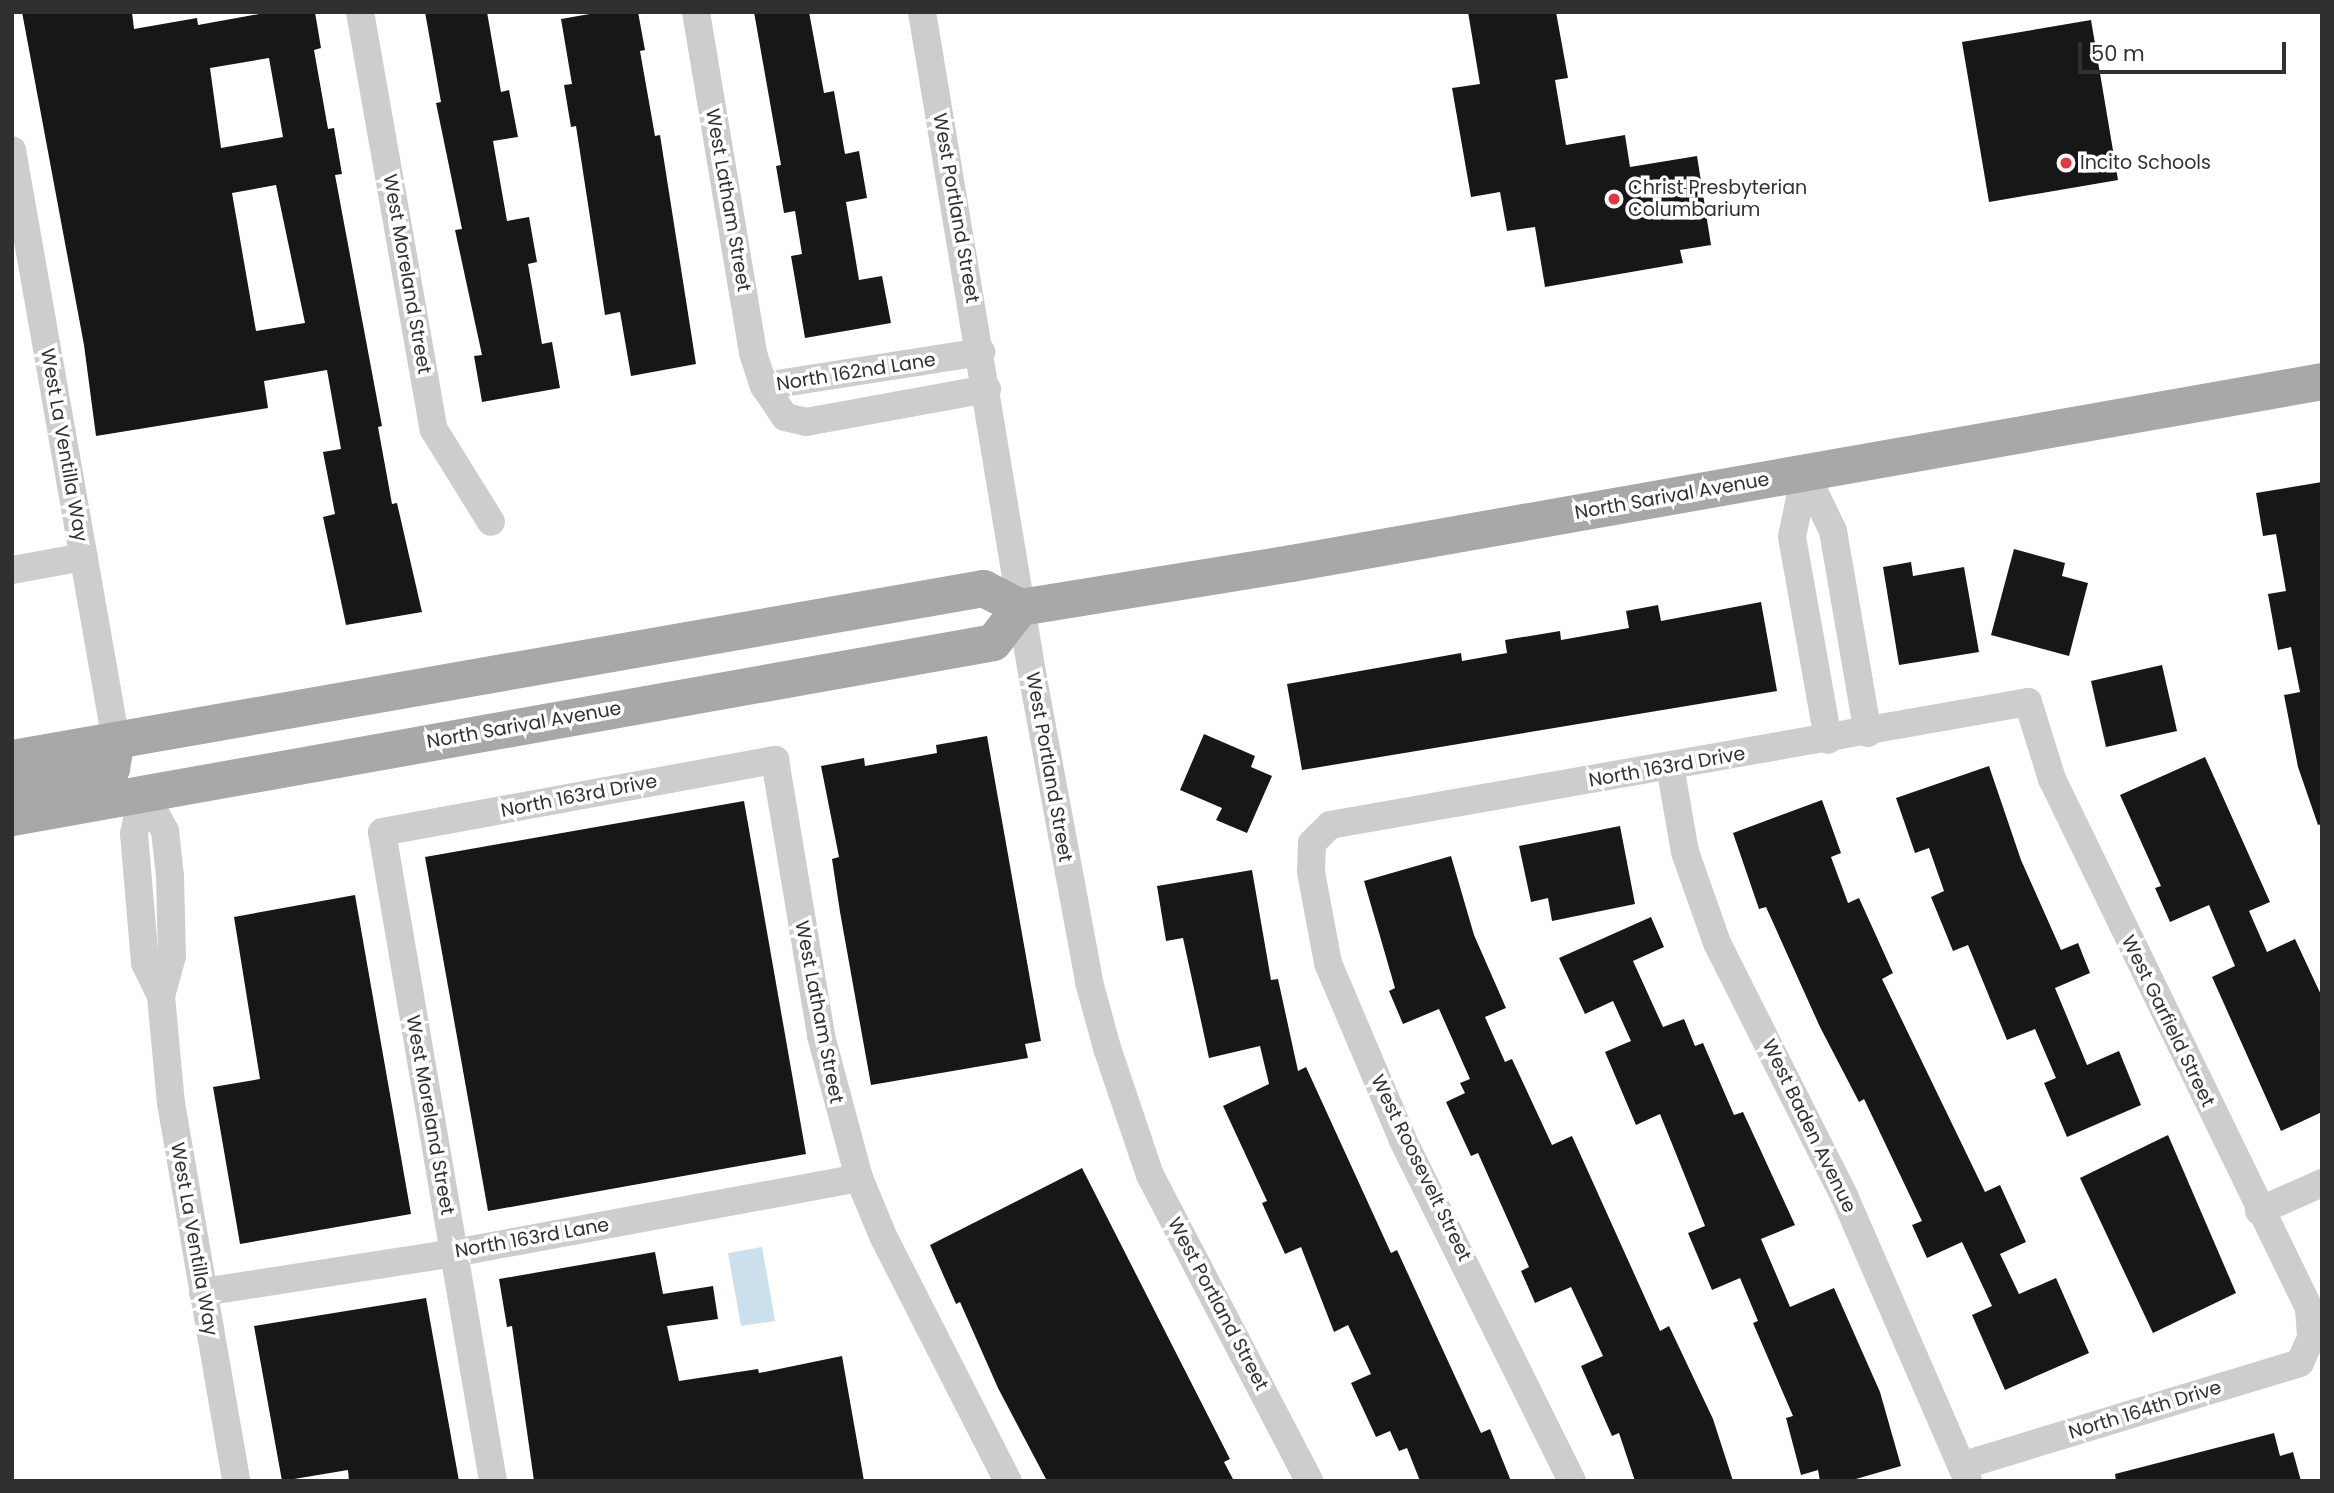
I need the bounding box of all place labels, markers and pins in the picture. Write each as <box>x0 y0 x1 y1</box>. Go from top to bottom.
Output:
place label: Incito Schools <box>2080 152 2211 174</box>
marker: Incito Schools <box>2058 155 2074 171</box>
place label: Christ Presbyterian Columbarium <box>1628 177 1807 221</box>
marker: Christ Presbyterian Columbarium <box>1606 191 1622 207</box>

